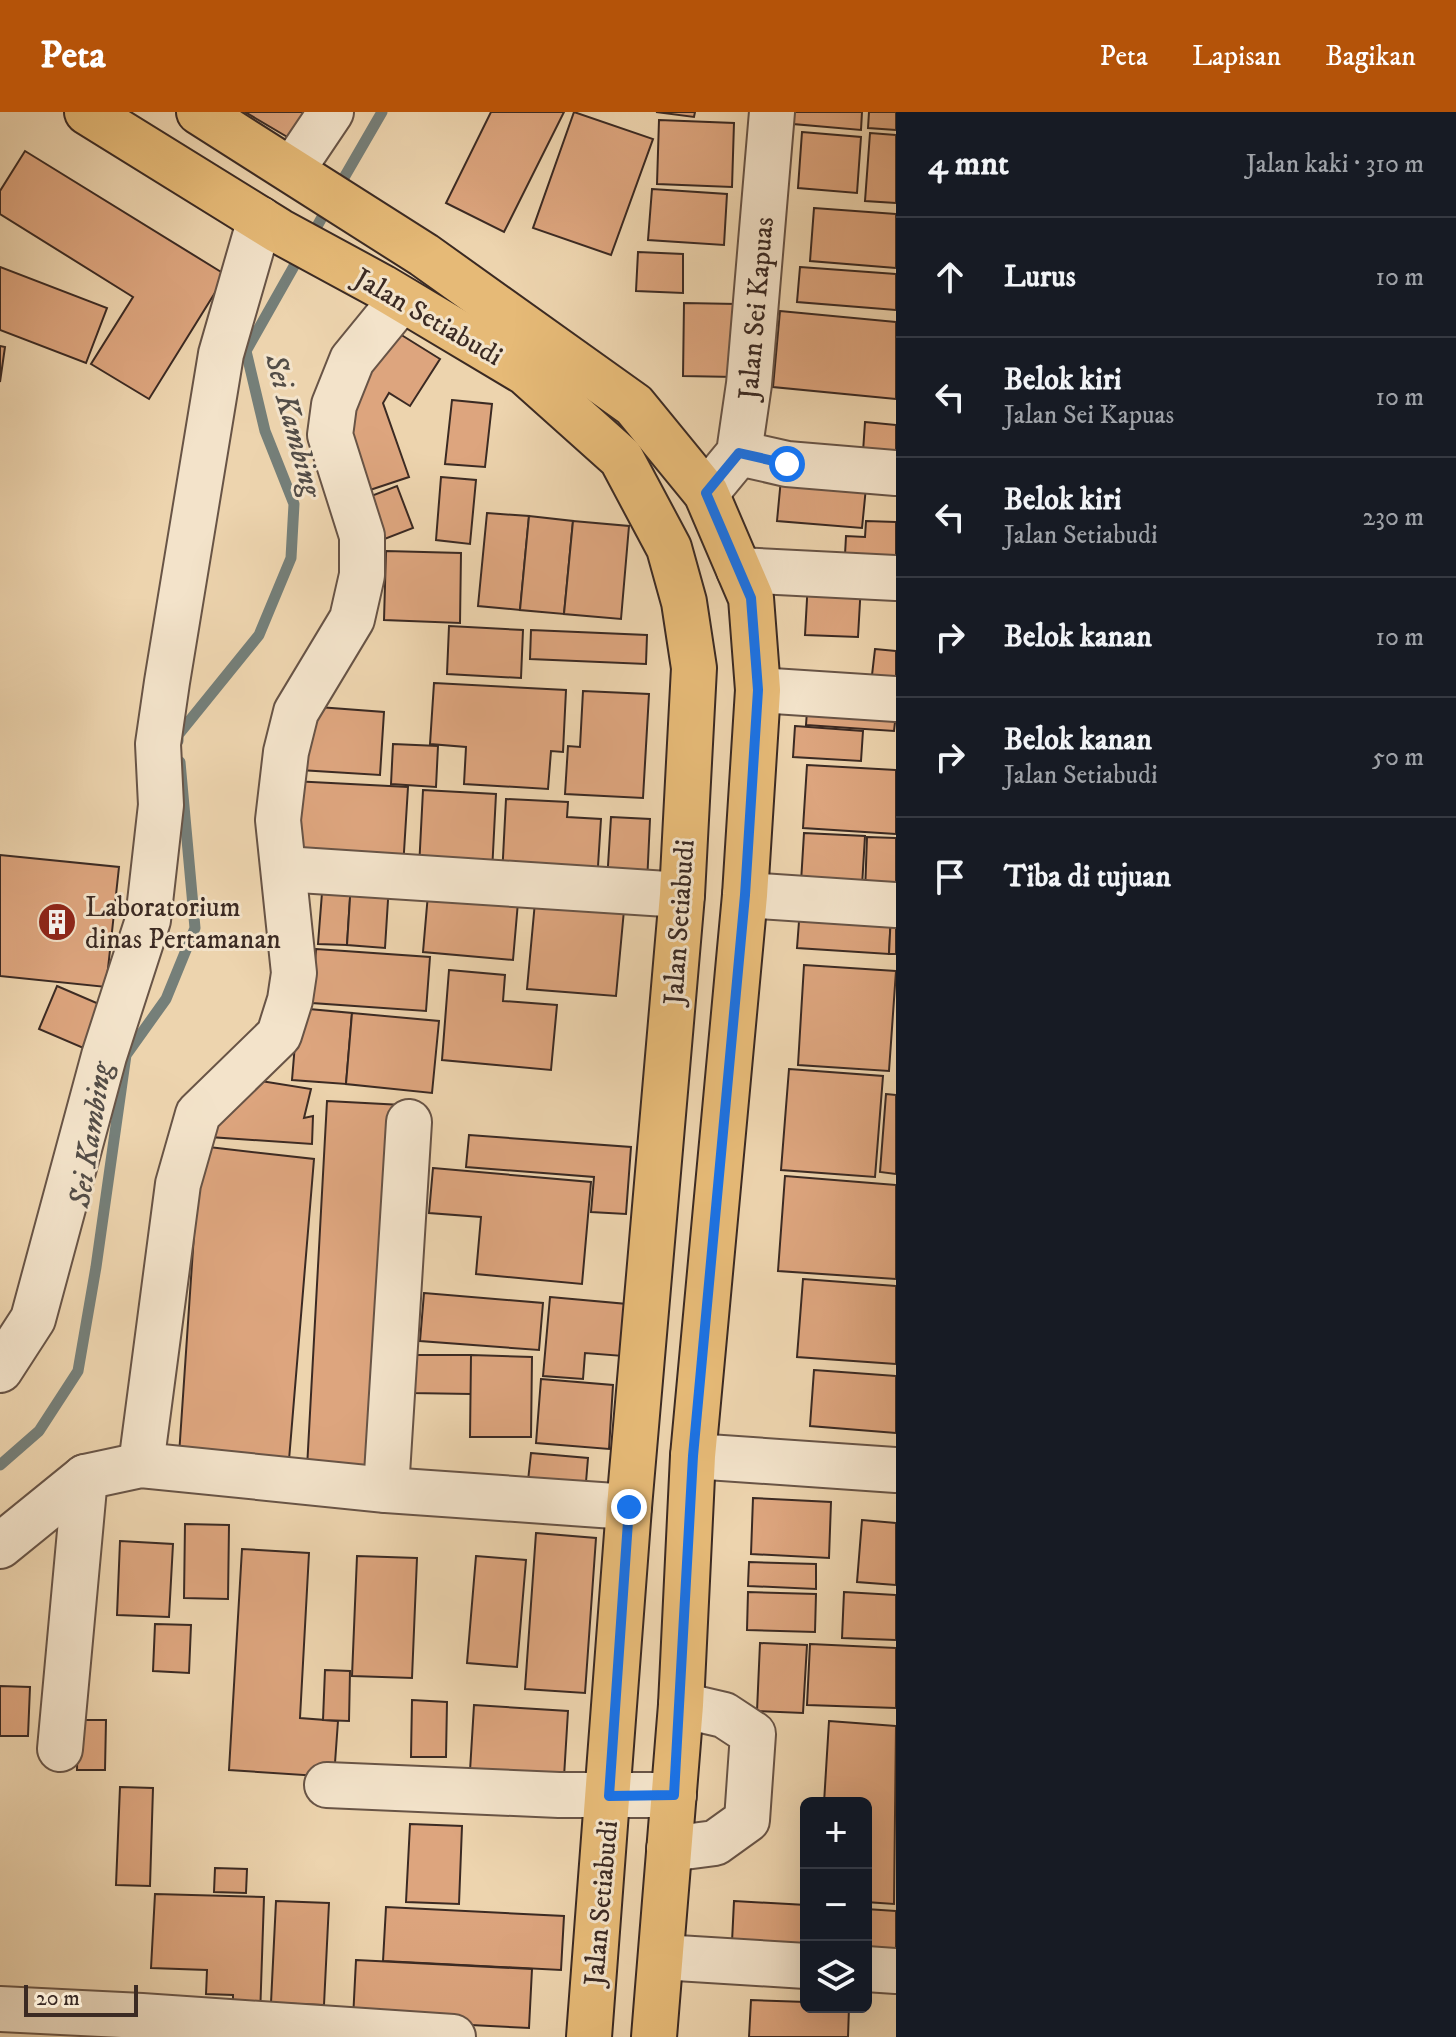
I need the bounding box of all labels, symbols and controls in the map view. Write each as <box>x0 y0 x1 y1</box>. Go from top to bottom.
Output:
text: Peta <box>40 32 106 80</box>
text: Peta <box>1100 39 1148 74</box>
text: Lapisan <box>1192 39 1281 74</box>
text: Bagikan <box>1325 39 1416 74</box>
text: 4 mnt <box>928 143 1009 185</box>
text: Jalan kaki · 310 m <box>1246 148 1424 181</box>
street label: Jalan Sei Kapuas <box>731 215 782 404</box>
icon: ahead <box>928 255 972 299</box>
street label: Jalan Setiabudi <box>345 259 509 374</box>
text: Lurus <box>1004 259 1076 296</box>
text: 10 m <box>1375 261 1424 294</box>
water label: Sei Kambing <box>256 349 330 503</box>
text: Belok kiri <box>1004 362 1122 399</box>
icon: left <box>928 375 972 419</box>
text: 10 m <box>1375 381 1424 414</box>
text: Jalan Sei Kapuas <box>1004 399 1174 432</box>
route start <box>769 446 805 482</box>
text: Belok kiri <box>1004 482 1122 519</box>
icon: left <box>928 495 972 539</box>
text: 230 m <box>1362 501 1424 534</box>
text: Jalan Setiabudi <box>1004 519 1158 552</box>
icon: right <box>928 615 972 659</box>
text: Belok kanan <box>1004 619 1152 656</box>
text: 10 m <box>1375 621 1424 654</box>
text: Belok kanan <box>1004 722 1152 759</box>
icon: right <box>928 735 972 779</box>
text: 50 m <box>1372 741 1424 774</box>
text: Jalan Setiabudi <box>1004 759 1158 792</box>
street label: Jalan Setiabudi <box>656 838 703 1009</box>
icon: arrive <box>928 855 972 899</box>
text: Tiba di tujuan <box>1004 859 1171 896</box>
place label: Laboratorium dinas Pertamanan <box>85 890 281 957</box>
building icon: Laboratorium dinas Pertamanan <box>36 901 78 943</box>
water label: Sei Kambing <box>62 1057 122 1211</box>
route end <box>611 1489 647 1525</box>
map controls <box>800 1797 872 2013</box>
button: + <box>800 1797 872 1869</box>
street label: Jalan Setiabudi <box>577 1819 626 1990</box>
button: − <box>800 1869 872 1941</box>
button: layers <box>800 1941 872 2013</box>
scale bar <box>24 1981 138 2017</box>
text: 20 m <box>36 1985 80 2012</box>

